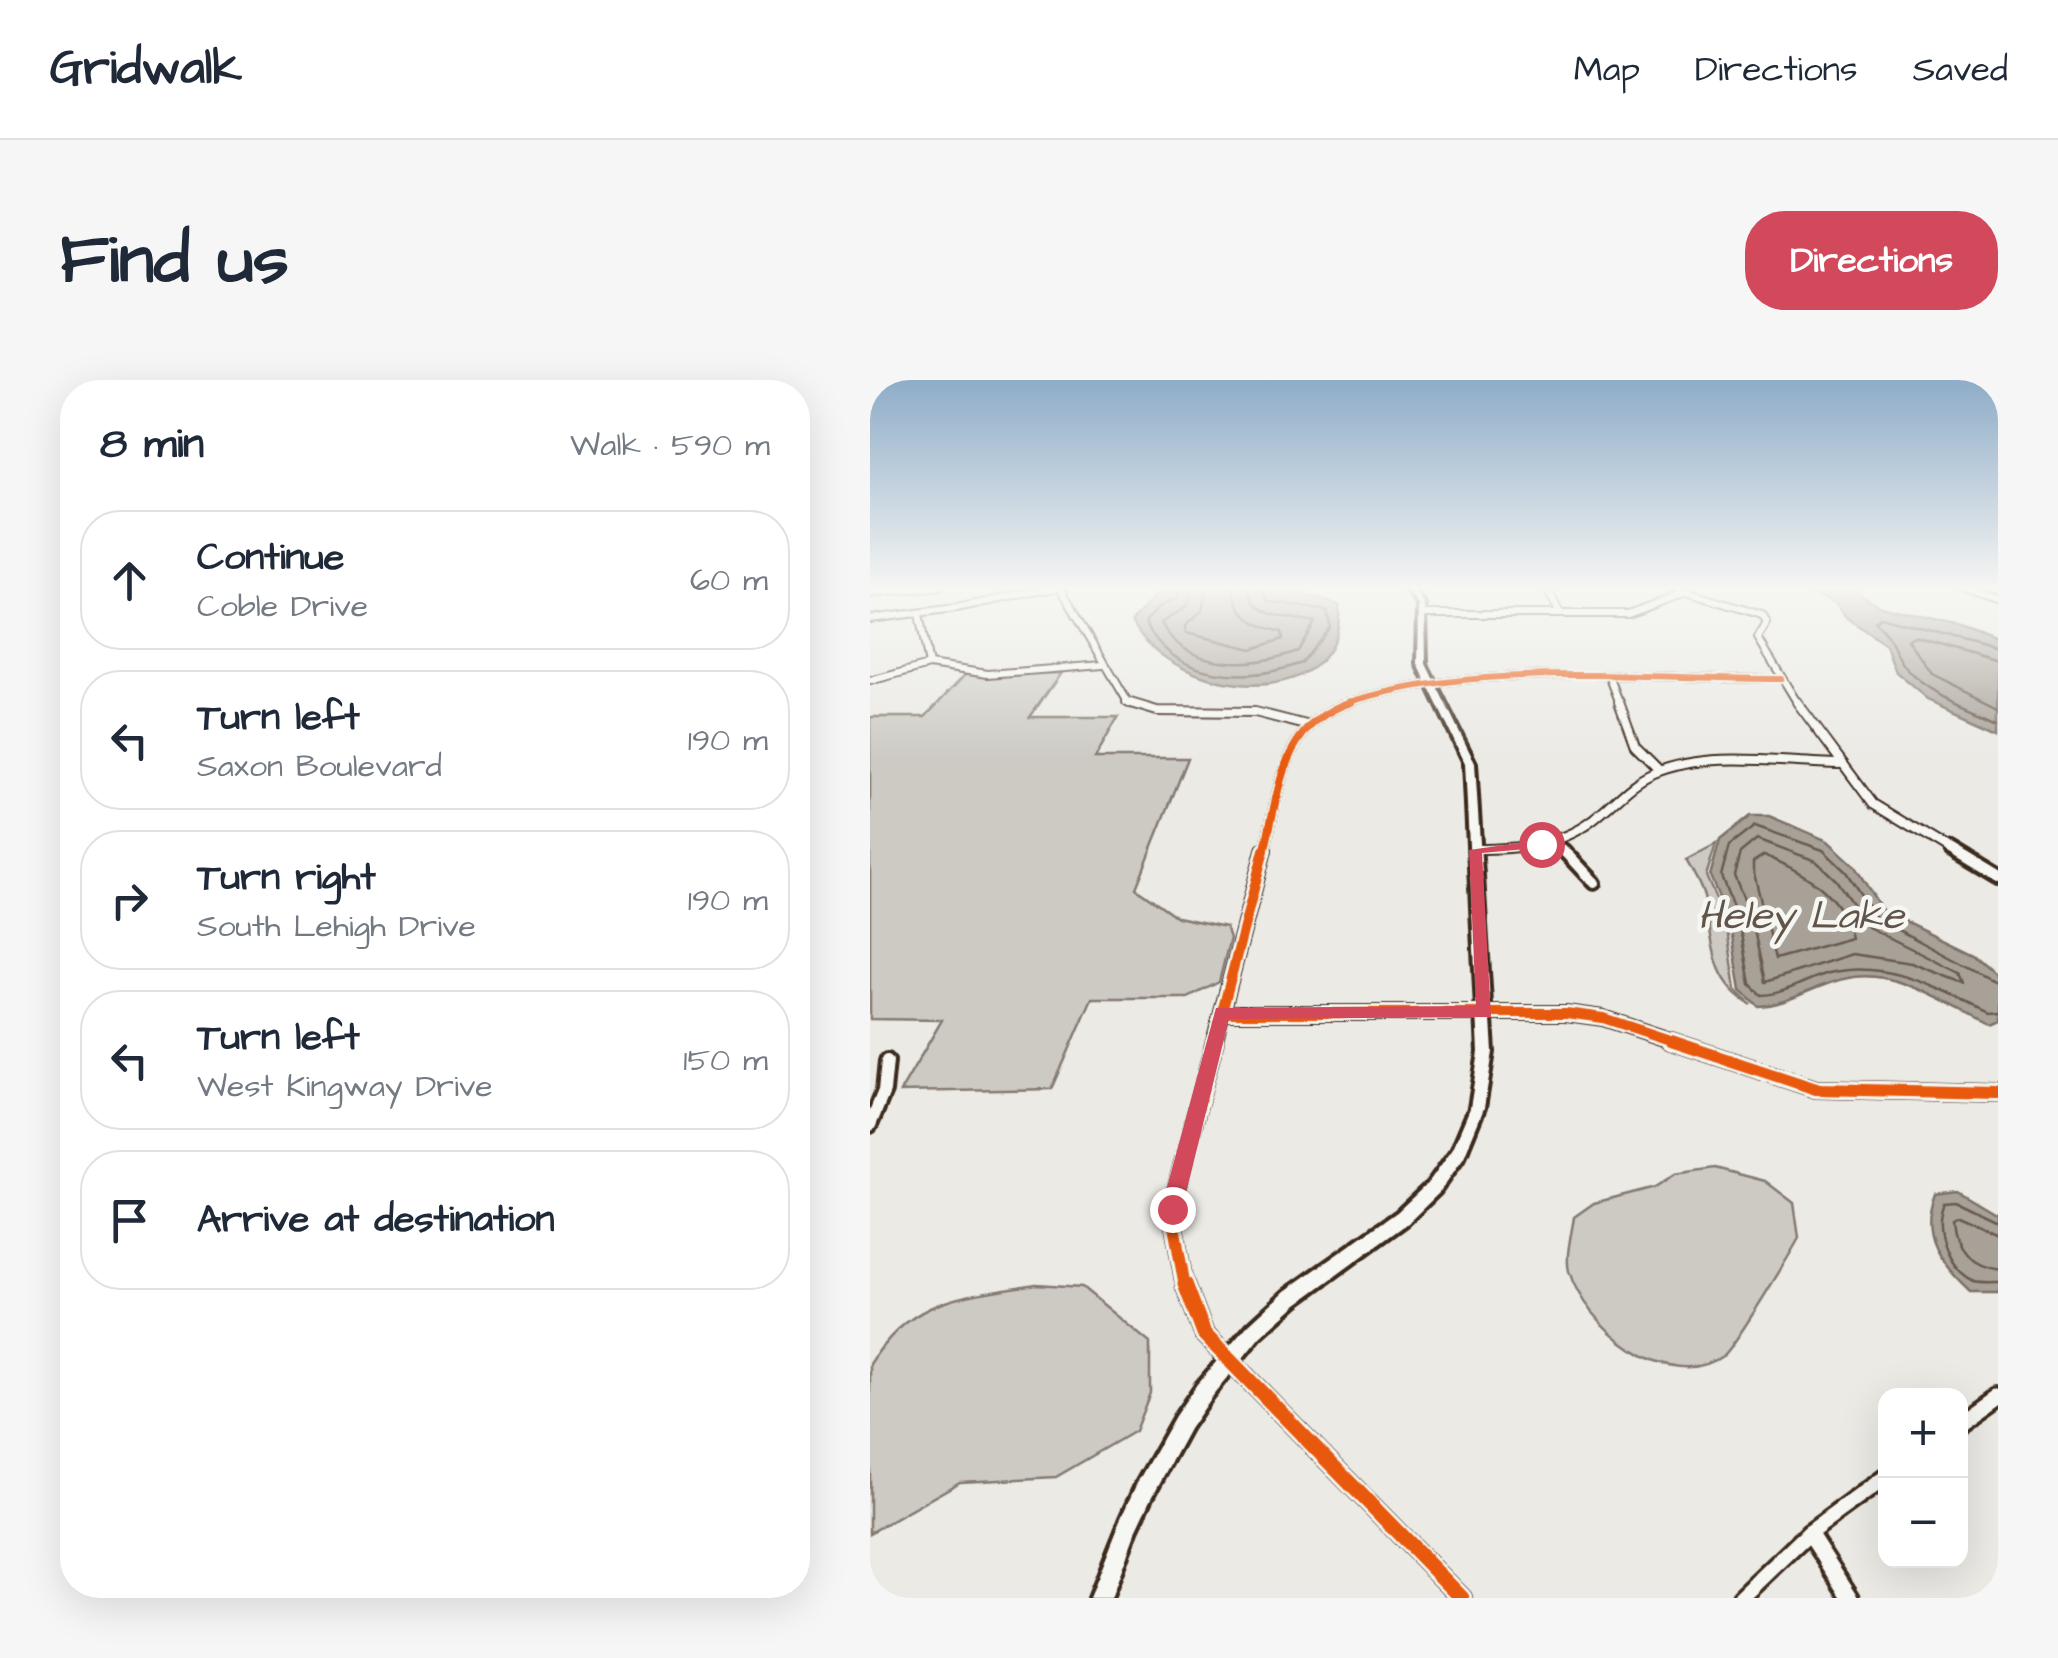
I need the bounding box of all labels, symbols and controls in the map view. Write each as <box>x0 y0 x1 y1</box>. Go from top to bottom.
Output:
text: Gridwalk <box>50 36 242 102</box>
text: Map <box>1574 45 1640 94</box>
text: Directions <box>1695 45 1858 94</box>
text: Saved <box>1913 45 2008 94</box>
button: Directions <box>1745 211 1998 310</box>
text: Find us <box>60 212 289 309</box>
text: 8 min <box>100 416 204 474</box>
text: Walk · 590 m <box>570 423 770 468</box>
text: Continue <box>197 532 344 584</box>
icon: ahead <box>102 553 157 608</box>
text: 60 m <box>690 558 768 603</box>
text: Coble Drive <box>197 584 368 629</box>
text: Turn left <box>197 692 360 744</box>
icon: left <box>102 713 157 768</box>
text: 190 m <box>688 718 768 763</box>
text: Saxon Boulevard <box>197 744 442 789</box>
route start <box>1519 822 1565 868</box>
text: Turn right <box>197 852 376 904</box>
icon: right <box>102 873 157 928</box>
text: 190 m <box>688 878 768 923</box>
water label: Heley Lake <box>1698 889 1906 945</box>
text: South Lehigh Drive <box>197 904 476 949</box>
text: Turn left <box>197 1012 360 1064</box>
icon: left <box>102 1033 157 1088</box>
text: 150 m <box>683 1038 768 1083</box>
text: West Kingway Drive <box>197 1064 493 1109</box>
route end <box>1150 1187 1196 1233</box>
icon: arrive <box>102 1193 157 1248</box>
text: Arrive at destination <box>197 1194 554 1246</box>
map controls <box>1878 1388 1968 1568</box>
button: + <box>1878 1388 1968 1478</box>
button: − <box>1878 1478 1968 1568</box>

